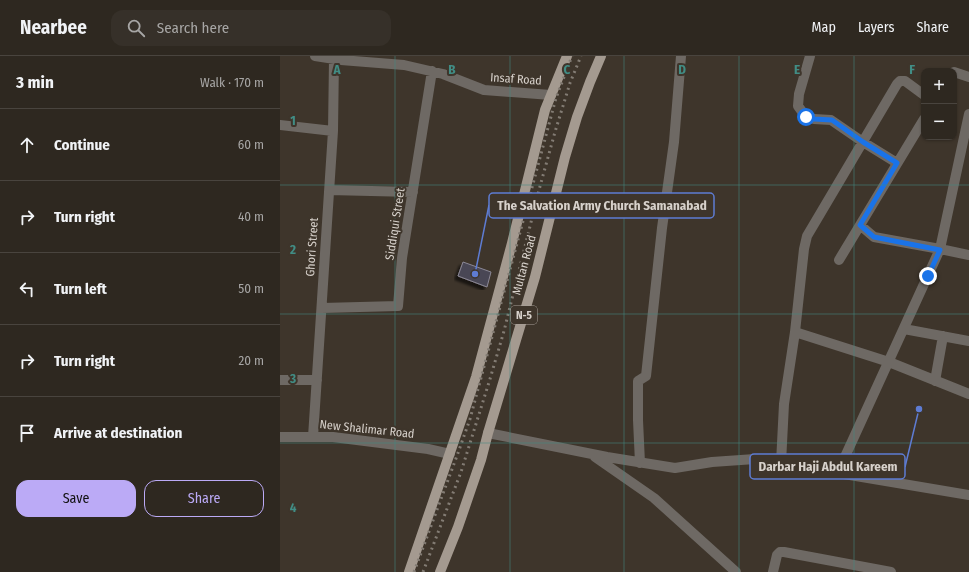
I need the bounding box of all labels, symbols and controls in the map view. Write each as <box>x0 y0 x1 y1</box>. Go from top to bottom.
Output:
search box <box>111 10 391 46</box>
text: Nearbee <box>20 16 87 39</box>
icon: search <box>125 17 147 39</box>
text: Search here <box>157 19 229 37</box>
text: Map <box>812 19 836 36</box>
text: Layers <box>858 19 894 36</box>
text: Share <box>916 19 949 36</box>
text: A <box>332 62 341 77</box>
text: B <box>448 62 456 77</box>
text: C <box>564 62 571 77</box>
text: D <box>678 62 686 77</box>
text: E <box>794 62 800 77</box>
text: F <box>909 62 915 77</box>
map controls <box>921 68 957 140</box>
button: + <box>921 68 957 104</box>
street label: Insaf Road <box>490 70 542 88</box>
text: 3 min <box>16 72 54 93</box>
text: Walk · 170 m <box>200 75 264 90</box>
button: − <box>921 104 957 140</box>
route start <box>797 108 815 126</box>
text: 1 <box>290 113 296 128</box>
icon: ahead <box>16 134 38 156</box>
text: Continue <box>54 136 110 154</box>
text: 60 m <box>238 137 264 152</box>
street label: Siddiqui Street <box>382 187 408 261</box>
callout: The Salvation Army Church Samanabad <box>489 193 714 218</box>
text: The Salvation Army Church Samanabad <box>497 198 707 213</box>
icon: right <box>16 206 38 228</box>
text: Turn right <box>54 208 115 226</box>
text: 40 m <box>238 209 264 224</box>
street label: Ghori Street <box>303 217 321 277</box>
street label: Multan Road <box>509 233 539 297</box>
text: 2 <box>289 242 296 257</box>
route end <box>919 267 937 285</box>
icon: left <box>16 278 38 300</box>
text: Turn left <box>54 280 107 298</box>
text: 50 m <box>238 281 264 296</box>
road number: N-5 <box>511 306 537 324</box>
icon: right <box>16 350 38 372</box>
text: Turn right <box>54 352 115 370</box>
text: 20 m <box>238 353 264 368</box>
text: 3 <box>289 371 296 386</box>
street label: New Shalimar Road <box>319 417 415 441</box>
icon: arrive <box>16 422 38 444</box>
text: Arrive at destination <box>54 424 182 442</box>
callout: Darbar Haji Abdul Kareem <box>750 454 905 479</box>
text: Darbar Haji Abdul Kareem <box>759 459 898 474</box>
button: Save <box>16 480 136 517</box>
button: Share <box>144 480 264 517</box>
text: 4 <box>290 500 297 515</box>

